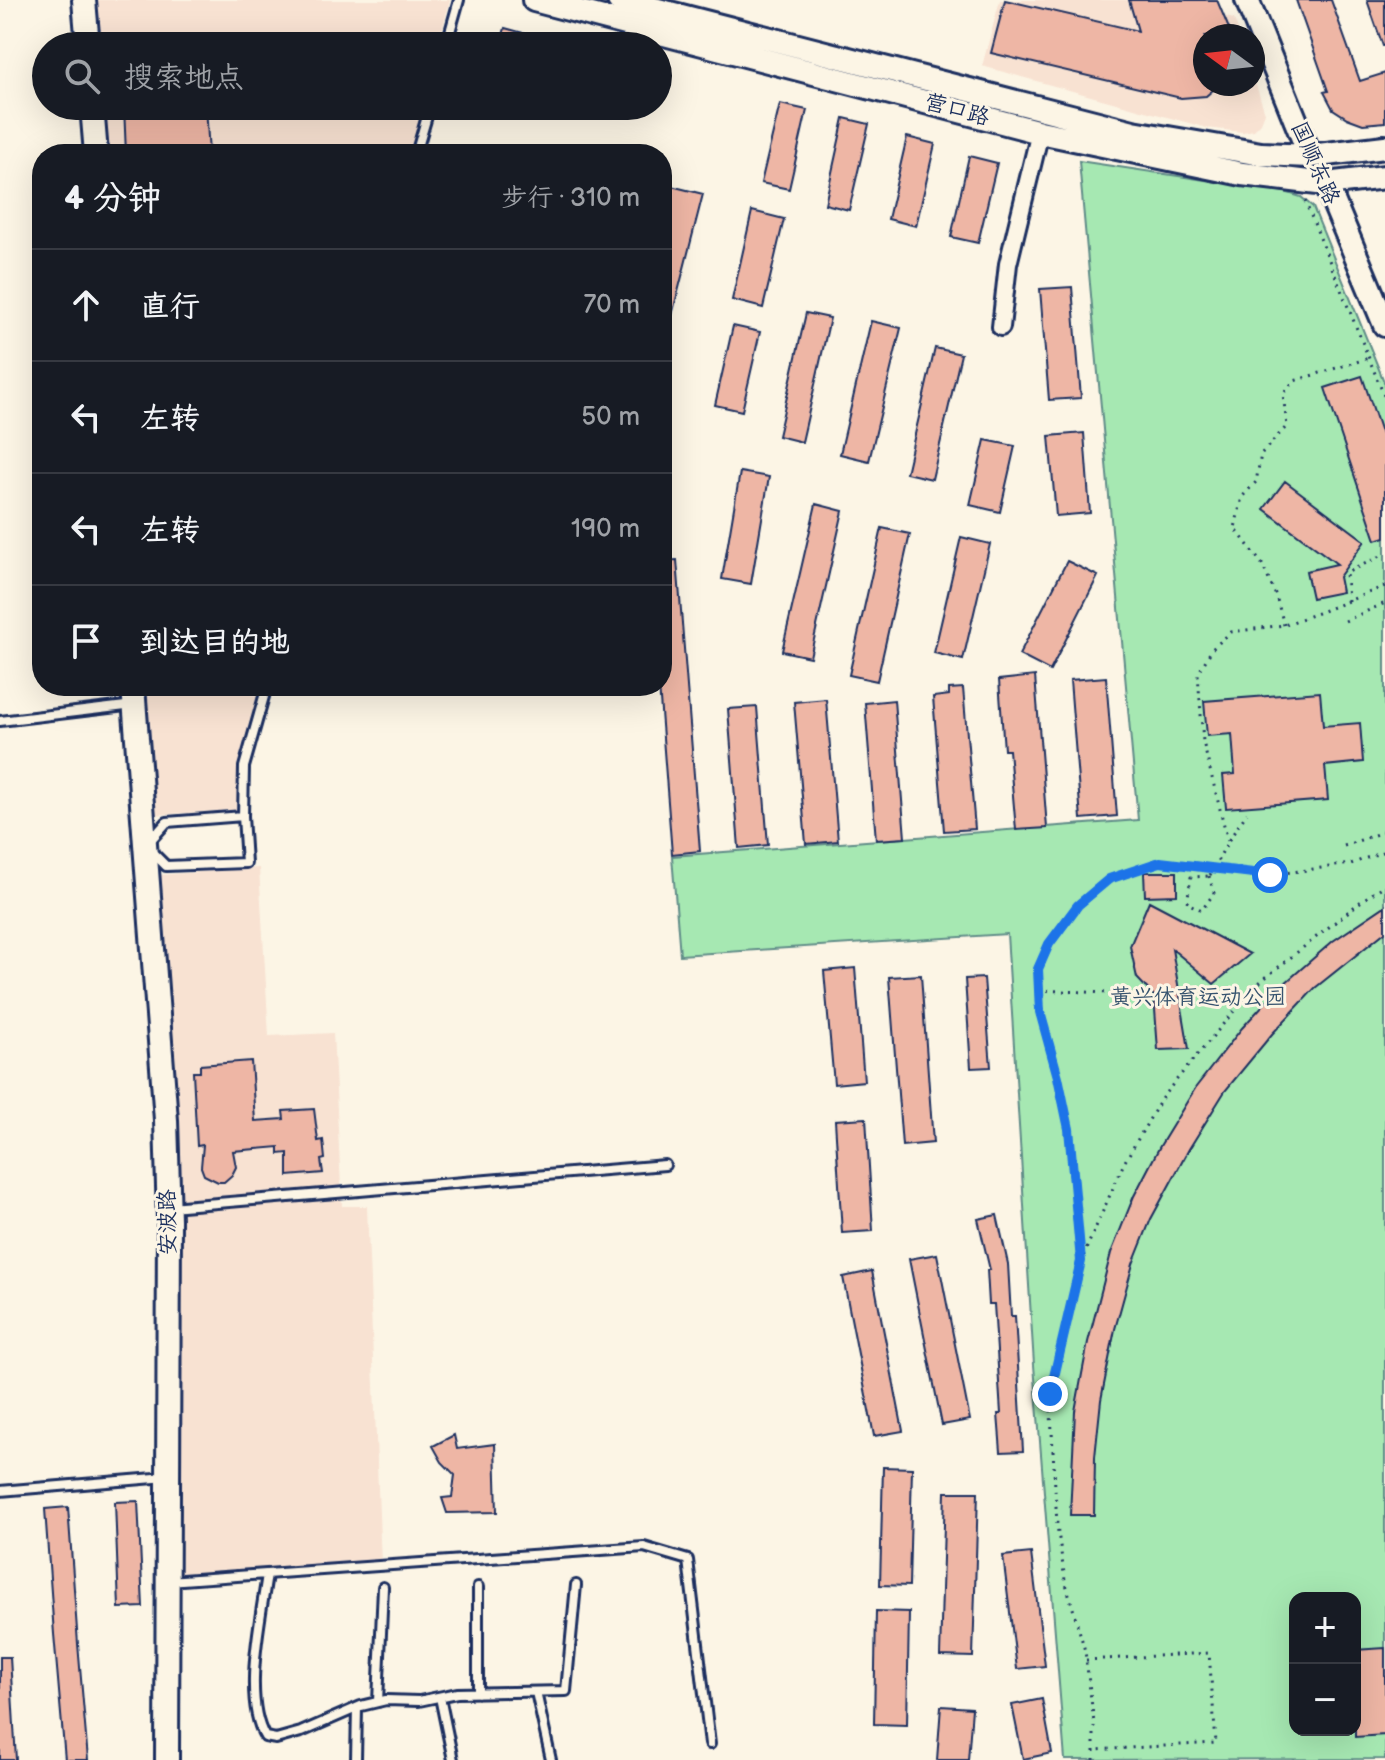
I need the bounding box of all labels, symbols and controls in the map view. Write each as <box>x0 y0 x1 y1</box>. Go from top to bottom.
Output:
north arrow <box>1193 24 1265 96</box>
search box <box>32 32 672 120</box>
icon: search <box>60 54 104 98</box>
text: 搜索地点 <box>124 60 244 96</box>
street label: 营口路 <box>922 88 992 132</box>
street label: 国顺东路 <box>1285 117 1345 209</box>
text: 4 分钟 <box>64 178 161 219</box>
text: 步行 · 310 m <box>501 183 640 214</box>
icon: ahead <box>64 283 108 327</box>
text: 直行 <box>140 289 200 325</box>
text: 70 m <box>583 290 640 321</box>
icon: left <box>64 395 108 439</box>
text: 左转 <box>140 401 200 437</box>
text: 50 m <box>581 402 640 433</box>
icon: left <box>64 507 108 551</box>
text: 左转 <box>140 513 200 549</box>
text: 190 m <box>571 514 640 545</box>
icon: arrive <box>64 619 108 663</box>
text: 到达目的地 <box>140 625 290 661</box>
route start <box>1252 857 1288 893</box>
park label: 黄兴体育运动公园 <box>1110 984 1286 1011</box>
street label: 安波路 <box>154 1189 182 1255</box>
route end <box>1032 1376 1068 1412</box>
map controls <box>1289 1592 1361 1736</box>
button: + <box>1289 1592 1361 1664</box>
button: − <box>1289 1664 1361 1736</box>

